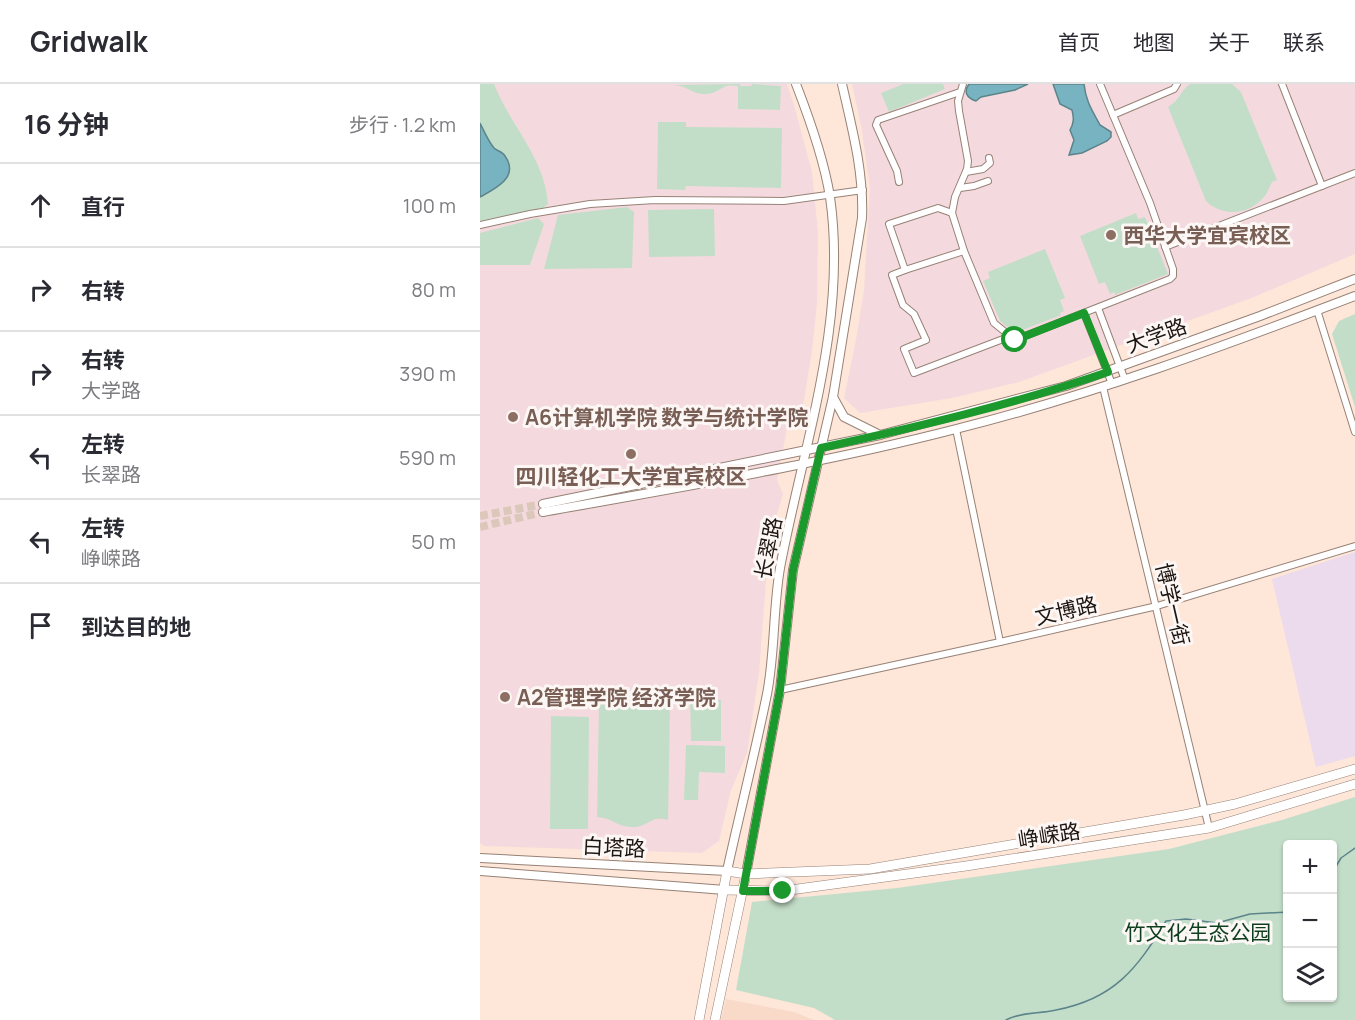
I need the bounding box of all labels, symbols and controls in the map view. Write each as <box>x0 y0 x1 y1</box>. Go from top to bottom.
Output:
text: Gridwalk <box>30 22 147 60</box>
text: 首页 <box>1058 28 1100 56</box>
text: 地图 <box>1133 28 1175 56</box>
text: 关于 <box>1208 28 1250 56</box>
text: 联系 <box>1283 28 1325 56</box>
text: 16 分钟 <box>24 106 109 142</box>
text: 步行 · 1.2 km <box>349 111 456 138</box>
icon: ahead <box>24 189 57 222</box>
text: 直行 <box>81 192 125 222</box>
text: 100 m <box>403 192 456 219</box>
place label: 西华大学宜宾校区 <box>1123 221 1291 249</box>
marker: 西华大学宜宾校区 <box>1104 228 1118 242</box>
icon: right <box>24 273 57 306</box>
text: 右转 <box>81 276 125 306</box>
text: 80 m <box>411 276 456 303</box>
street label: 大学路 <box>1122 311 1190 359</box>
route start <box>1001 326 1027 352</box>
text: 右转 <box>81 345 125 375</box>
icon: right <box>24 357 57 390</box>
text: 390 m <box>399 360 456 387</box>
text: 大学路 <box>81 377 141 404</box>
place label: A6计算机学院 数学与统计学院 <box>525 403 808 431</box>
marker: A6计算机学院 数学与统计学院 <box>506 410 520 424</box>
text: 左转 <box>81 429 125 459</box>
icon: left <box>24 441 57 474</box>
text: 590 m <box>399 444 456 471</box>
marker: 四川轻化工大学宜宾校区 <box>624 447 638 461</box>
text: 长翠路 <box>81 461 141 488</box>
place label: 四川轻化工大学宜宾校区 <box>516 462 747 490</box>
text: 左转 <box>81 513 125 543</box>
street label: 长翠路 <box>748 514 788 582</box>
icon: left <box>24 525 57 558</box>
text: 50 m <box>411 528 456 555</box>
text: 峥嵘路 <box>81 545 141 572</box>
street label: 博学一街 <box>1150 560 1196 648</box>
street label: 文博路 <box>1032 589 1100 631</box>
icon: arrive <box>24 609 57 642</box>
text: 到达目的地 <box>81 612 191 642</box>
place label: A2管理学院 经济学院 <box>517 683 716 711</box>
marker: A2管理学院 经济学院 <box>498 690 512 704</box>
street label: 峥嵘路 <box>1016 816 1082 854</box>
street label: 白塔路 <box>582 831 646 863</box>
map controls <box>1283 840 1337 1002</box>
button: + <box>1283 840 1337 894</box>
route end <box>769 877 795 903</box>
button: − <box>1283 894 1337 948</box>
park label: 竹文化生态公园 <box>1125 918 1272 946</box>
button: layers <box>1283 948 1337 1002</box>

